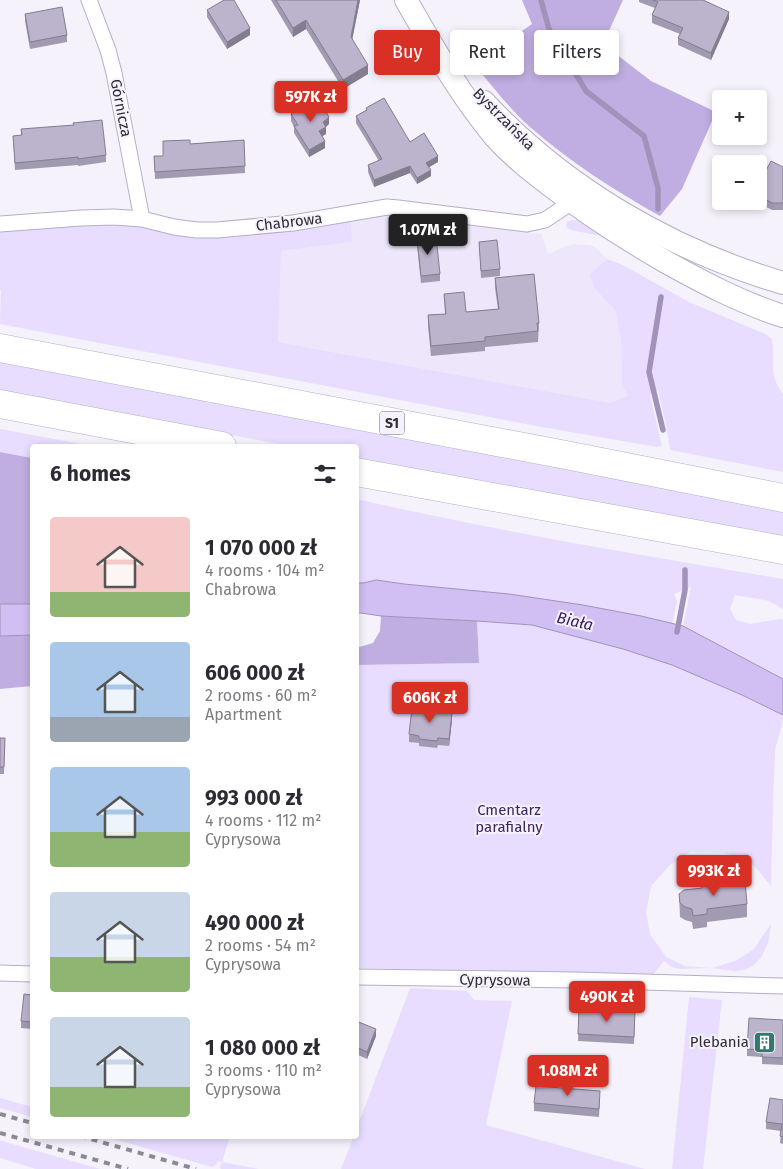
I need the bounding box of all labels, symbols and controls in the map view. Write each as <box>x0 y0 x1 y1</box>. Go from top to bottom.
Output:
chip: Buy <box>374 30 440 75</box>
chip: Rent <box>450 30 524 75</box>
chip: Filters <box>534 30 619 75</box>
street label: Górnicza <box>107 77 135 139</box>
pin: 597K zł <box>265 80 357 123</box>
street label: Bystrzańska <box>469 84 539 154</box>
text: 597K zł <box>285 87 337 106</box>
map controls <box>712 90 767 210</box>
button: + <box>712 90 767 145</box>
button: − <box>712 155 767 210</box>
street label: Chabrowa <box>255 209 323 235</box>
pin: 1.07M zł <box>376 214 480 256</box>
text: 1.07M zł <box>400 220 456 239</box>
road number: S1 <box>380 412 404 434</box>
icon: filters <box>311 460 339 488</box>
text: 6 homes <box>50 461 131 487</box>
text: 1 070 000 zł <box>205 535 317 561</box>
icon: home <box>90 537 150 597</box>
text: 4 rooms · 104 m² <box>205 561 324 580</box>
text: Chabrowa <box>205 580 276 599</box>
water label: Biała <box>555 608 595 634</box>
text: 606 000 zł <box>205 660 305 686</box>
icon: home <box>90 662 150 722</box>
pin: 606K zł <box>384 682 476 724</box>
text: 2 rooms · 60 m² <box>205 686 317 705</box>
text: 606K zł <box>403 688 457 707</box>
text: Apartment <box>205 705 282 724</box>
text: 993 000 zł <box>205 785 303 811</box>
icon: home <box>90 787 150 847</box>
park label: Cmentarz parafialny <box>475 801 543 836</box>
text: 4 rooms · 112 m² <box>205 811 321 830</box>
text: Cyprysowa <box>205 830 281 849</box>
pin: 993K zł <box>668 854 760 897</box>
text: 993K zł <box>688 861 740 880</box>
text: 490 000 zł <box>205 910 304 936</box>
icon: home <box>90 912 150 972</box>
text: 2 rooms · 54 m² <box>205 936 316 955</box>
text: Cyprysowa <box>205 955 281 974</box>
street label: Cyprysowa <box>459 970 531 990</box>
pin: 490K zł <box>561 980 653 1023</box>
text: 490K zł <box>580 987 634 1006</box>
building icon: Plebania <box>753 1030 777 1054</box>
place label: Plebania <box>690 1033 749 1051</box>
text: 1 080 000 zł <box>205 1035 320 1061</box>
icon: home <box>90 1037 150 1097</box>
pin: 1.08M zł <box>516 1054 620 1097</box>
text: 3 rooms · 110 m² <box>205 1061 322 1080</box>
text: 1.08M zł <box>539 1061 597 1080</box>
text: Cyprysowa <box>205 1080 281 1099</box>

